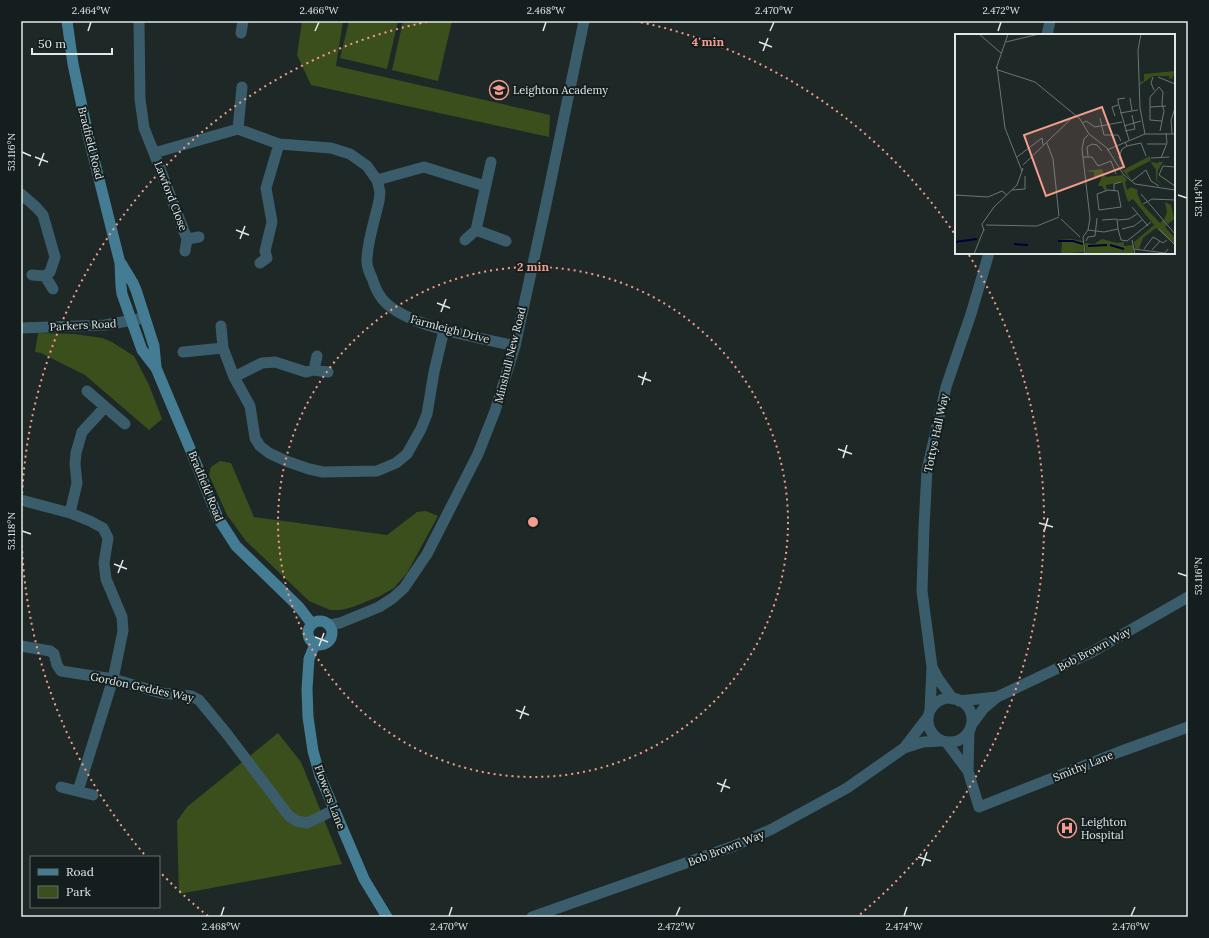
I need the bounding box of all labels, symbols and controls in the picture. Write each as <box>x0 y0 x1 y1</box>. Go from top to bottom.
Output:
text: 2.464°W <box>72 4 111 17</box>
text: 2.466°W <box>300 4 339 17</box>
text: 2.468°W <box>527 4 566 17</box>
text: 2.470°W <box>755 4 794 17</box>
text: 2.472°W <box>982 4 1021 17</box>
scale bar <box>32 30 112 56</box>
text: 4 min <box>692 34 725 49</box>
inset map <box>955 34 1175 254</box>
text: 50 m <box>38 36 66 51</box>
school or university icon: Leighton Academy <box>488 79 510 101</box>
place label: Leighton Academy <box>513 83 608 97</box>
street label: Bradfield Road <box>75 105 107 181</box>
text: 53.116°N <box>5 133 18 171</box>
street label: Lawford Close <box>151 159 191 233</box>
text: 53.114°N <box>1192 179 1205 217</box>
text: 2 min <box>517 259 549 274</box>
street label: Minshull New Road <box>491 305 529 404</box>
street label: Farmleigh Drive <box>409 312 491 346</box>
street label: Parkers Road <box>49 316 117 334</box>
street label: Tottys Hall Way <box>921 392 951 474</box>
street label: Bradfield Road <box>186 449 227 524</box>
text: 53.118°N <box>5 512 18 550</box>
centre of rings <box>526 515 540 529</box>
text: 53.116°N <box>1192 557 1205 595</box>
street label: Bob Brown Way <box>1055 624 1133 674</box>
street label: Gordon Geddes Way <box>89 669 195 705</box>
street label: Smithy Lane <box>1051 748 1115 784</box>
street label: Flowers Lane <box>311 763 349 831</box>
place label: Leighton Hospital <box>1081 815 1127 842</box>
hospital icon: Leighton Hospital <box>1056 817 1078 839</box>
street label: Bob Brown Way <box>686 827 766 869</box>
legend <box>30 856 160 908</box>
text: Road <box>66 864 94 879</box>
text: Park <box>66 884 92 899</box>
text: 2.468°W <box>202 920 241 933</box>
text: 2.470°W <box>430 920 469 933</box>
text: 2.472°W <box>657 920 696 933</box>
text: 2.474°W <box>885 920 924 933</box>
text: 2.476°W <box>1112 920 1151 933</box>

